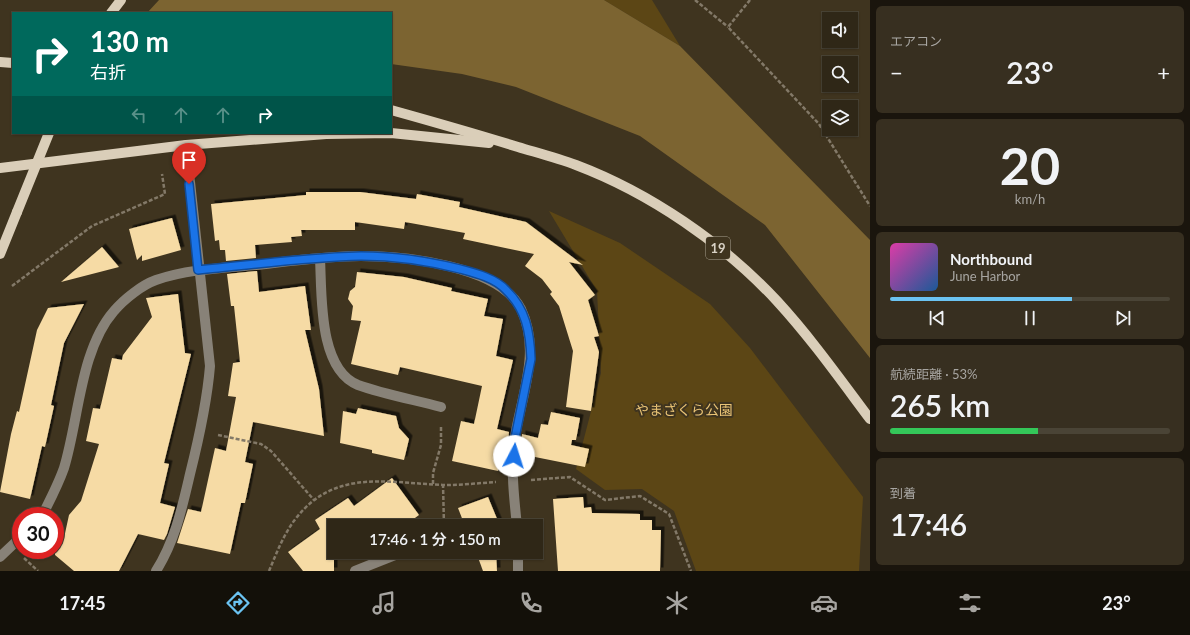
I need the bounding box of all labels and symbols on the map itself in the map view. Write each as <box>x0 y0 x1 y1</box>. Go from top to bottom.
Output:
pin <box>172 143 206 184</box>
road number: 19 <box>706 237 730 259</box>
park label: やまざくら公園 <box>635 401 733 418</box>
position arrow <box>493 435 535 477</box>
speed limit sign: 30 <box>12 507 64 559</box>

